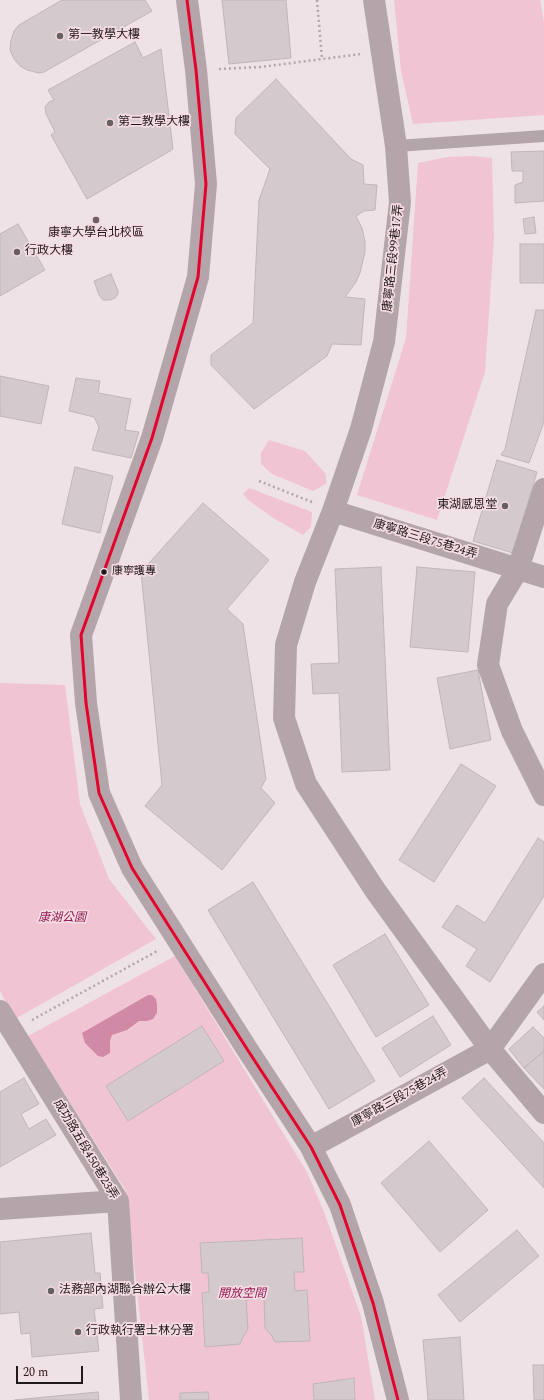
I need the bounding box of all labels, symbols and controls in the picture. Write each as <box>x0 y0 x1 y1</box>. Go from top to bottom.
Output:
place label: 第一教學大樓 <box>68 29 140 43</box>
marker: 第一教學大樓 <box>55 31 65 41</box>
place label: 第二教學大樓 <box>118 116 190 130</box>
marker: 第二教學大樓 <box>105 118 115 128</box>
street label: 康寧路三段99巷17弄 <box>381 204 407 312</box>
marker: 康寧大學台北校區 <box>91 215 101 225</box>
place label: 康寧大學台北校區 <box>48 227 144 241</box>
place label: 行政大樓 <box>25 245 73 259</box>
marker: 行政大樓 <box>12 247 22 257</box>
place label: 東湖感恩堂 <box>437 499 497 513</box>
marker: 東湖感恩堂 <box>500 501 510 511</box>
street label: 康寧路三段75巷24弄 <box>371 517 479 563</box>
place label: 康寧護專 <box>112 565 156 579</box>
marker: 康寧護專 <box>99 567 109 577</box>
park label: 康湖公園 <box>38 912 86 926</box>
street label: 康寧路三段75巷24弄 <box>349 1066 451 1130</box>
street label: 成功路五段450巷23弄 <box>49 1097 121 1203</box>
place label: 法務部內湖聯合辦公大樓 <box>59 1284 191 1298</box>
marker: 法務部內湖聯合辦公大樓 <box>46 1286 56 1296</box>
park label: 開放空間 <box>218 1288 266 1302</box>
place label: 行政執行署士林分署 <box>86 1325 194 1339</box>
marker: 行政執行署士林分署 <box>73 1327 83 1337</box>
scale bar <box>18 1358 85 1384</box>
text: 20 m <box>23 1363 48 1382</box>

